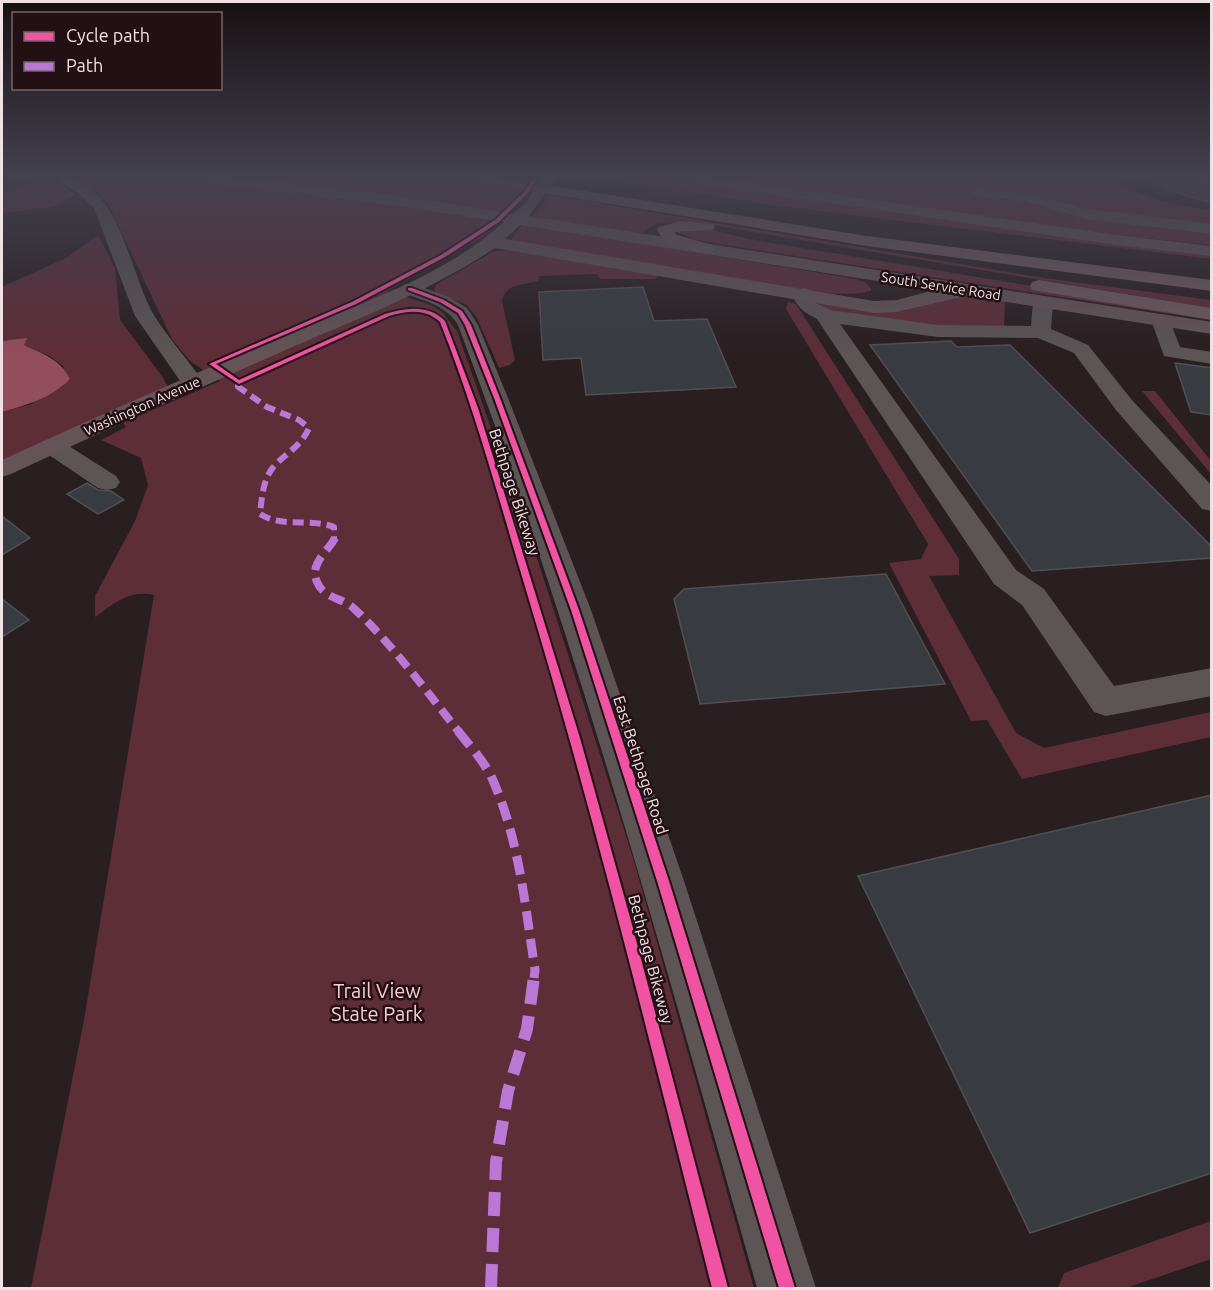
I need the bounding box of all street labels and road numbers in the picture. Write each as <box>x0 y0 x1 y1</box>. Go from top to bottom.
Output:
street label: South Service Road <box>880 269 1002 303</box>
street label: Washington Avenue <box>81 373 203 439</box>
street label: Bethpage Bikeway <box>486 426 544 558</box>
street label: East Bethpage Road <box>610 693 672 837</box>
street label: Bethpage Bikeway <box>625 893 677 1026</box>

